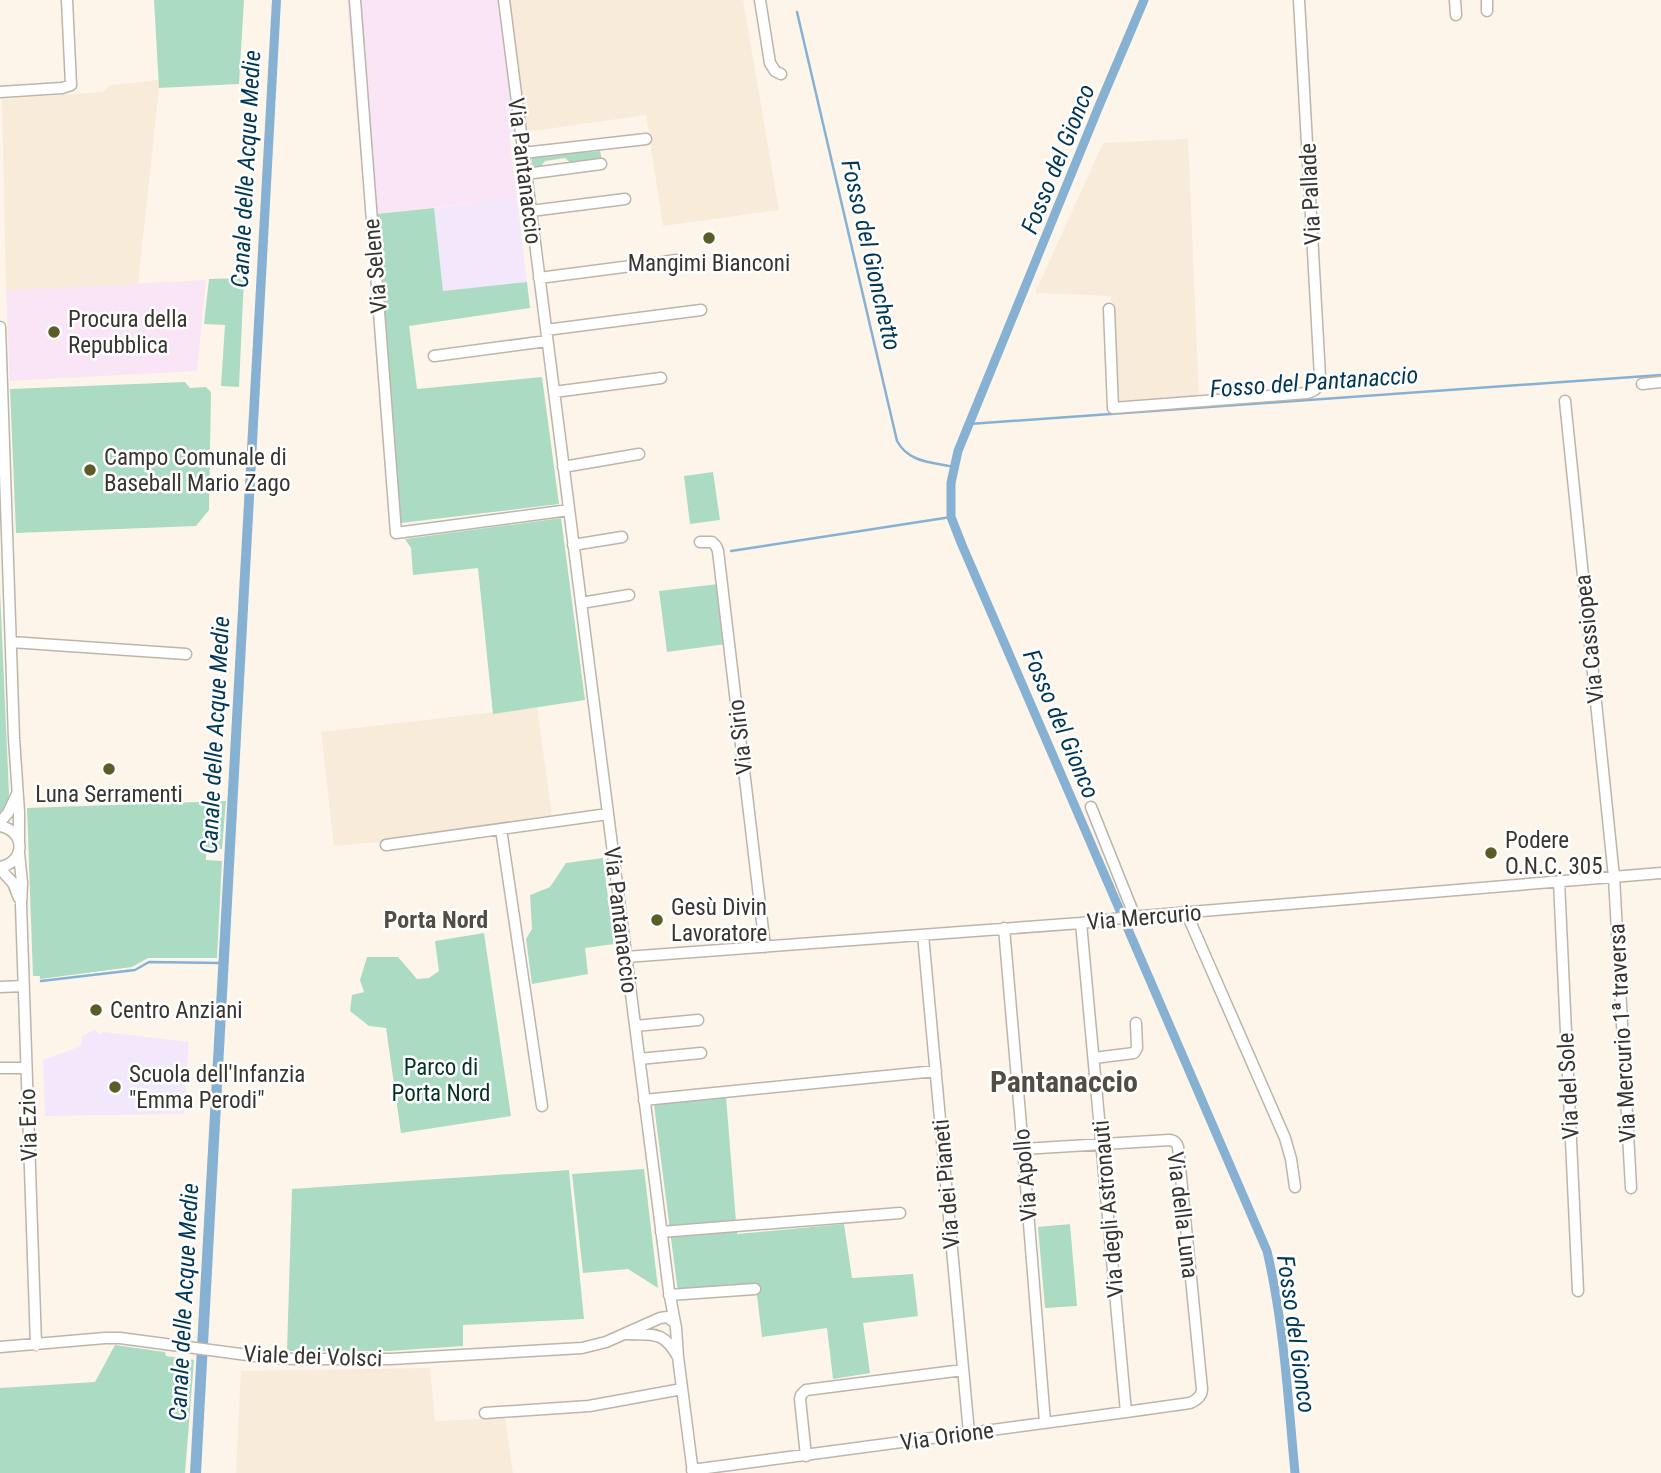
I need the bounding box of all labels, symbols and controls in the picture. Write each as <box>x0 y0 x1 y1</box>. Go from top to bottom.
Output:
water label: Canale delle Acque Medie <box>226 49 266 288</box>
water label: Fosso del Gionco <box>1015 80 1101 238</box>
street label: Via Pantanaccio <box>502 96 547 246</box>
street label: Via Pallade <box>1294 142 1327 246</box>
water label: Fosso del Gionchetto <box>835 157 907 353</box>
street label: Via Selene <box>358 217 393 315</box>
marker: Mangimi Bianconi <box>701 230 717 246</box>
place label: Mangimi Bianconi <box>628 250 790 277</box>
place label: Procura della Repubblica <box>68 306 187 359</box>
marker: Procura della Repubblica <box>46 324 62 340</box>
water label: Fosso del Pantanaccio <box>1209 361 1419 403</box>
place label: Campo Comunale di Baseball Mario Zago <box>104 444 290 497</box>
marker: Campo Comunale di Baseball Mario Zago <box>82 462 98 478</box>
street label: Via Cassiopea <box>1569 573 1610 705</box>
water label: Canale delle Acque Medie <box>195 615 235 854</box>
water label: Fosso del Gionco <box>1017 645 1105 803</box>
street label: Via Sirio <box>722 698 758 776</box>
marker: Luna Serramenti <box>101 761 117 777</box>
place label: Luna Serramenti <box>35 781 183 808</box>
place label: Podere O.N.C. 305 <box>1505 827 1603 880</box>
street label: Via Pantanaccio <box>598 845 643 995</box>
marker: Podere O.N.C. 305 <box>1483 845 1499 861</box>
place label: Gesù Divin Lavoratore <box>671 894 767 947</box>
street label: Via Mercurio <box>1086 899 1203 936</box>
district label: Porta Nord <box>384 906 488 934</box>
marker: Gesù Divin Lavoratore <box>649 912 665 928</box>
street label: Via Mercurio 1ª traversa <box>1603 923 1642 1143</box>
place label: Centro Anziani <box>110 997 243 1024</box>
marker: Centro Anziani <box>88 1002 104 1018</box>
street label: Via del Sole <box>1552 1032 1585 1140</box>
park label: Parco di Porta Nord <box>392 1054 490 1107</box>
place label: Scuola dell'Infanzia "Emma Perodi" <box>129 1061 305 1114</box>
district label: Pantanaccio <box>990 1064 1138 1099</box>
marker: Scuola dell'Infanzia "Emma Perodi" <box>107 1079 123 1095</box>
street label: Via Ezio <box>14 1088 43 1162</box>
street label: Via dei Pianeti <box>927 1118 966 1250</box>
street label: Via degli Astronauti <box>1087 1119 1130 1299</box>
street label: Via Apollo <box>1008 1128 1043 1222</box>
street label: Via della Luna <box>1161 1150 1204 1280</box>
water label: Canale delle Acque Medie <box>164 1182 204 1421</box>
water label: Fosso del Gionco <box>1271 1253 1321 1415</box>
street label: Viale dei Volsci <box>243 1341 383 1372</box>
street label: Via Orione <box>899 1417 996 1456</box>

